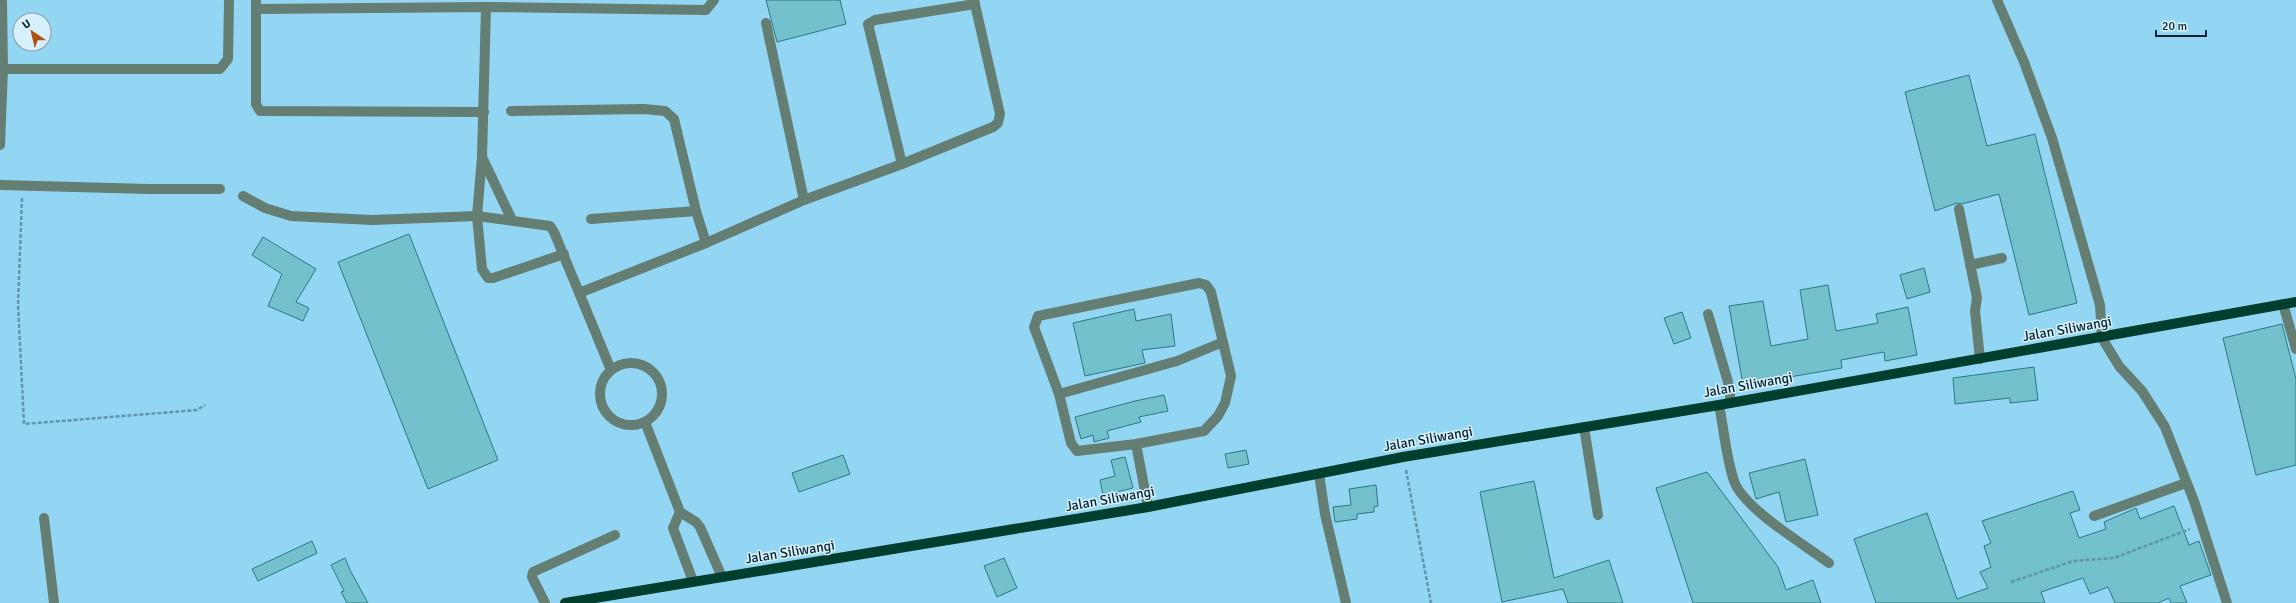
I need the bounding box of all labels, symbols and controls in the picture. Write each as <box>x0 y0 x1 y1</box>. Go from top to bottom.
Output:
north arrow <box>12 12 52 52</box>
scale bar <box>2156 12 2206 38</box>
text: U <box>20 17 33 32</box>
text: 20 m <box>2162 19 2187 34</box>
street label: Jalan Siliwangi <box>2021 313 2113 345</box>
street label: Jalan Siliwangi <box>1702 369 1794 401</box>
street label: Jalan Siliwangi <box>1382 423 1474 455</box>
street label: Jalan Siliwangi <box>1064 483 1156 515</box>
street label: Jalan Siliwangi <box>744 537 836 567</box>

